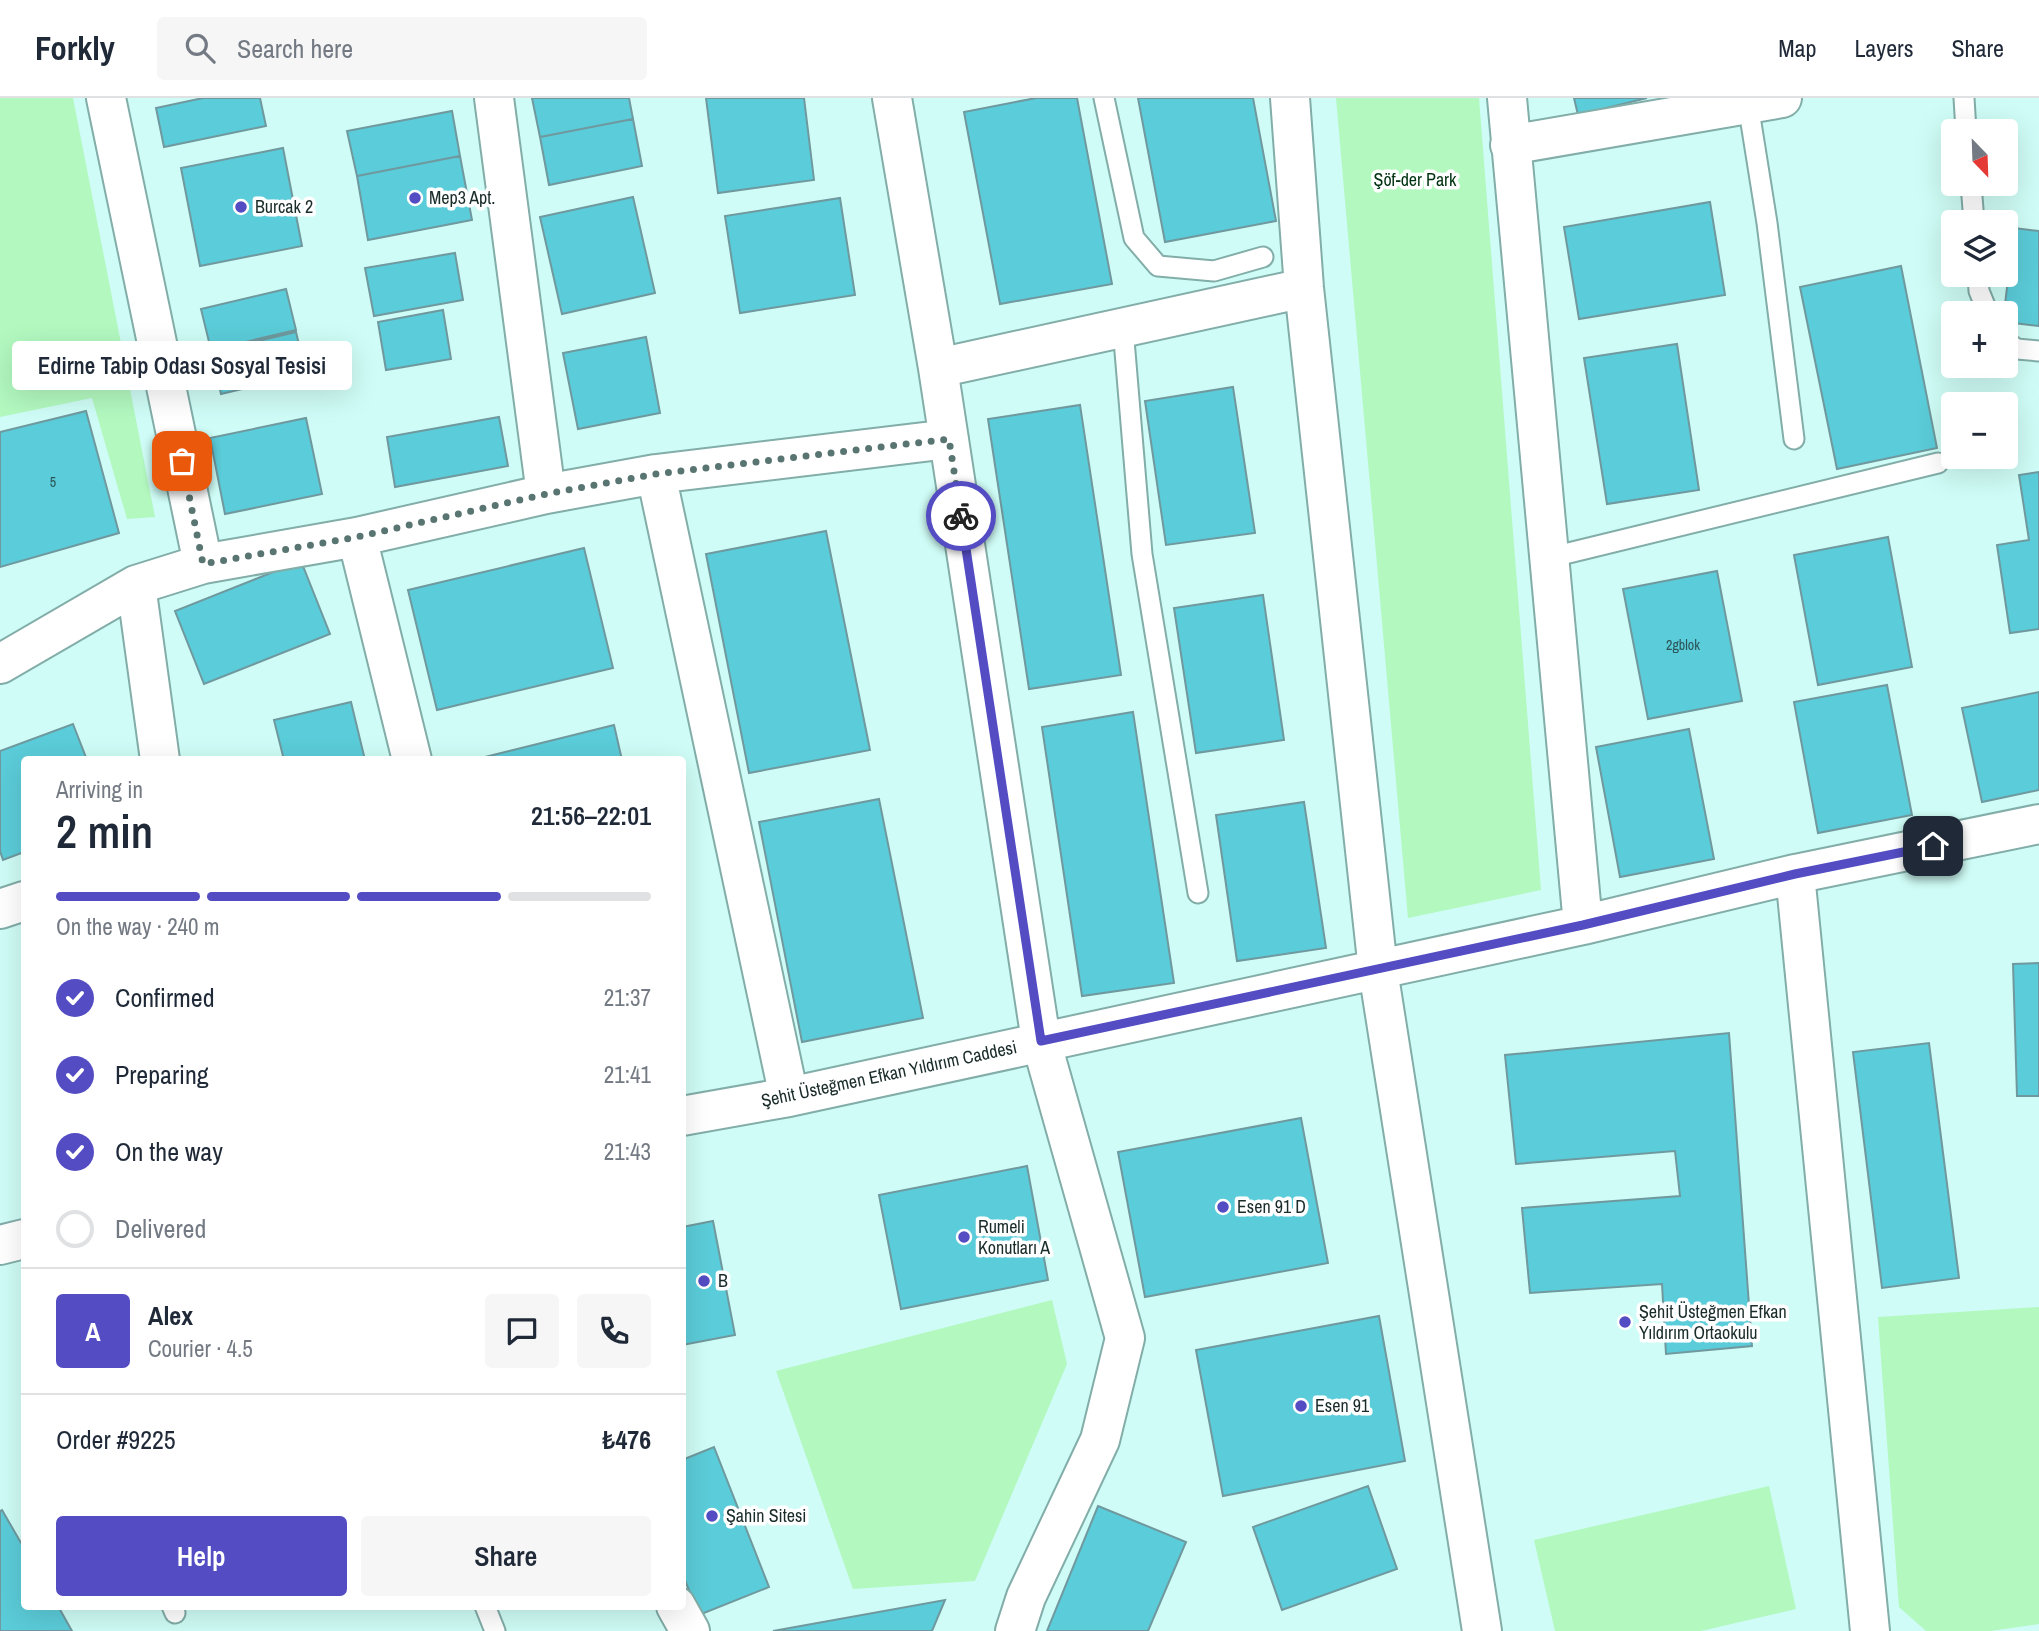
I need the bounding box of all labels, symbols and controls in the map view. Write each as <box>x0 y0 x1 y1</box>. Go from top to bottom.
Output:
search box <box>157 17 647 80</box>
text: Forkly <box>35 26 115 70</box>
icon: search <box>181 29 219 67</box>
text: Search here <box>237 31 353 66</box>
text: Map <box>1778 32 1816 64</box>
text: Layers <box>1854 32 1913 64</box>
text: Share <box>1951 32 2004 64</box>
north arrow <box>1941 119 2018 196</box>
map controls <box>1941 119 2018 469</box>
park label: Şöf-der Park <box>1374 167 1457 192</box>
place label: Mep3 Apt. <box>429 185 495 210</box>
marker: Mep3 Apt. <box>407 190 423 206</box>
place label: Burcak 2 <box>255 194 313 219</box>
marker: Burcak 2 <box>233 199 249 215</box>
button: layers <box>1941 210 2018 287</box>
button: + <box>1941 301 2018 378</box>
callout: Edirne Tabip Odası Sosyal Tesisi <box>12 342 352 391</box>
text: Edirne Tabip Odası Sosyal Tesisi <box>38 350 326 381</box>
button: − <box>1941 392 2018 469</box>
pin <box>152 431 212 491</box>
icon: bag <box>163 442 201 480</box>
house number: 5 <box>50 473 56 491</box>
courier <box>926 481 996 551</box>
icon: bike <box>942 497 980 535</box>
house number: 2gblok <box>1666 636 1700 654</box>
text: Arriving in <box>56 774 143 805</box>
text: 21:56–22:01 <box>531 798 651 833</box>
text: 2 min <box>56 800 153 862</box>
pin <box>1903 816 1963 876</box>
icon: home <box>1914 827 1952 865</box>
text: On the way · 240 m <box>56 911 220 942</box>
icon: check <box>56 979 94 1017</box>
text: Confirmed <box>115 980 215 1015</box>
text: 21:37 <box>604 982 651 1013</box>
street label: Şehit Üsteğmen Efkan Yıldırım Caddesi <box>759 1034 1019 1113</box>
icon: check <box>56 1056 94 1094</box>
text: Preparing <box>115 1057 209 1092</box>
text: 21:41 <box>604 1059 651 1090</box>
icon: check <box>56 1133 94 1171</box>
text: On the way <box>115 1134 223 1169</box>
text: 21:43 <box>604 1136 651 1167</box>
place label: Esen 91 D <box>1237 1194 1306 1219</box>
marker: Esen 91 D <box>1215 1199 1231 1215</box>
text: Delivered <box>115 1211 206 1246</box>
place label: Rumeli Konutları A <box>978 1214 1050 1260</box>
marker: Rumeli Konutları A <box>956 1229 972 1245</box>
place label: B <box>718 1268 728 1293</box>
marker: B <box>696 1273 712 1289</box>
button: chat <box>485 1294 559 1368</box>
button: phone <box>577 1294 651 1368</box>
text: Alex <box>148 1298 193 1333</box>
place label: Şehit Üsteğmen Efkan Yıldırım Ortaokulu <box>1639 1299 1787 1345</box>
text: A <box>85 1314 101 1349</box>
marker: Şehit Üsteğmen Efkan Yıldırım Ortaokulu <box>1617 1314 1633 1330</box>
text: Courier · 4.5 <box>148 1333 253 1364</box>
place label: Esen 91 <box>1315 1393 1370 1418</box>
marker: Esen 91 <box>1293 1398 1309 1414</box>
text: Order #9225 <box>56 1422 176 1457</box>
text: ₺476 <box>602 1422 651 1457</box>
place label: Şahin Sitesi <box>726 1503 806 1528</box>
marker: Şahin Sitesi <box>704 1508 720 1524</box>
button: Help <box>56 1516 347 1596</box>
button: Share <box>361 1516 651 1596</box>

